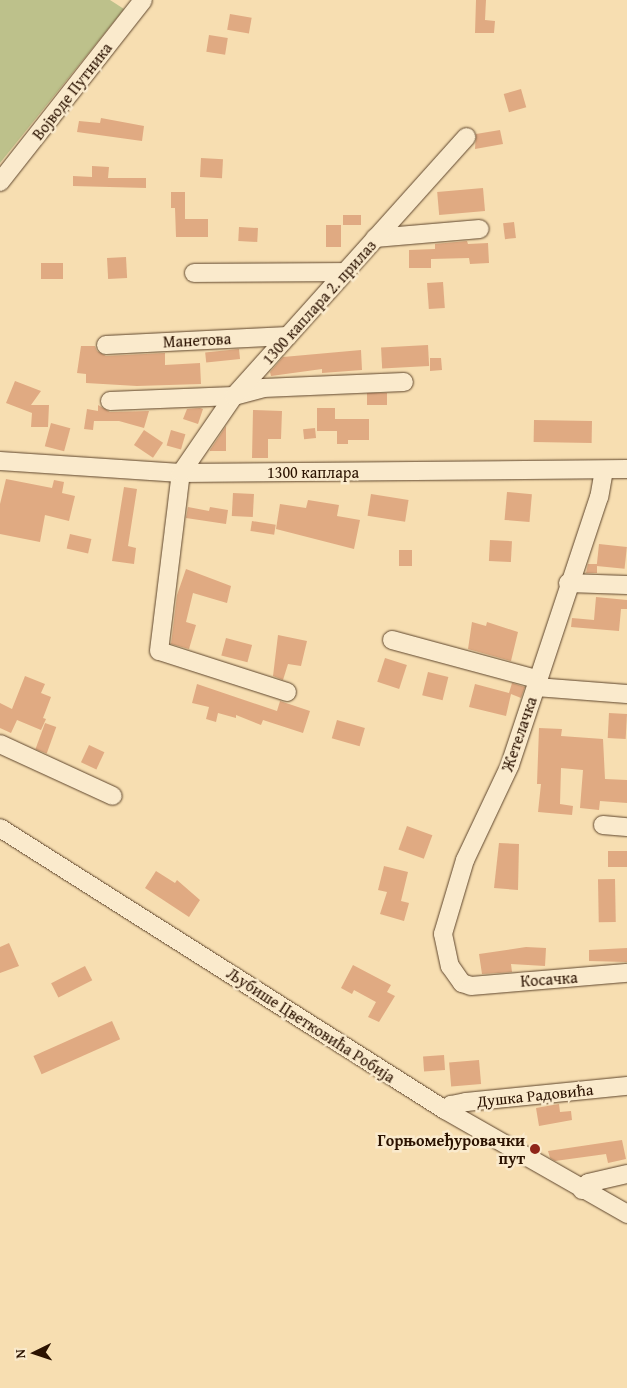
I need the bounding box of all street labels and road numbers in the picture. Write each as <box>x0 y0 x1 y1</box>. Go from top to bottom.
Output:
street label: Војводе Путника <box>28 39 116 143</box>
street label: 1300 каплара 2. прилаз <box>258 236 380 368</box>
street label: Манетова <box>162 329 232 351</box>
street label: 1300 каплара <box>267 462 359 482</box>
street label: Жетелачка <box>497 694 541 774</box>
street label: Љубише Цветковића Робија <box>223 963 399 1087</box>
street label: Косачка <box>520 967 578 991</box>
street label: Душка Радовића <box>476 1079 594 1111</box>

